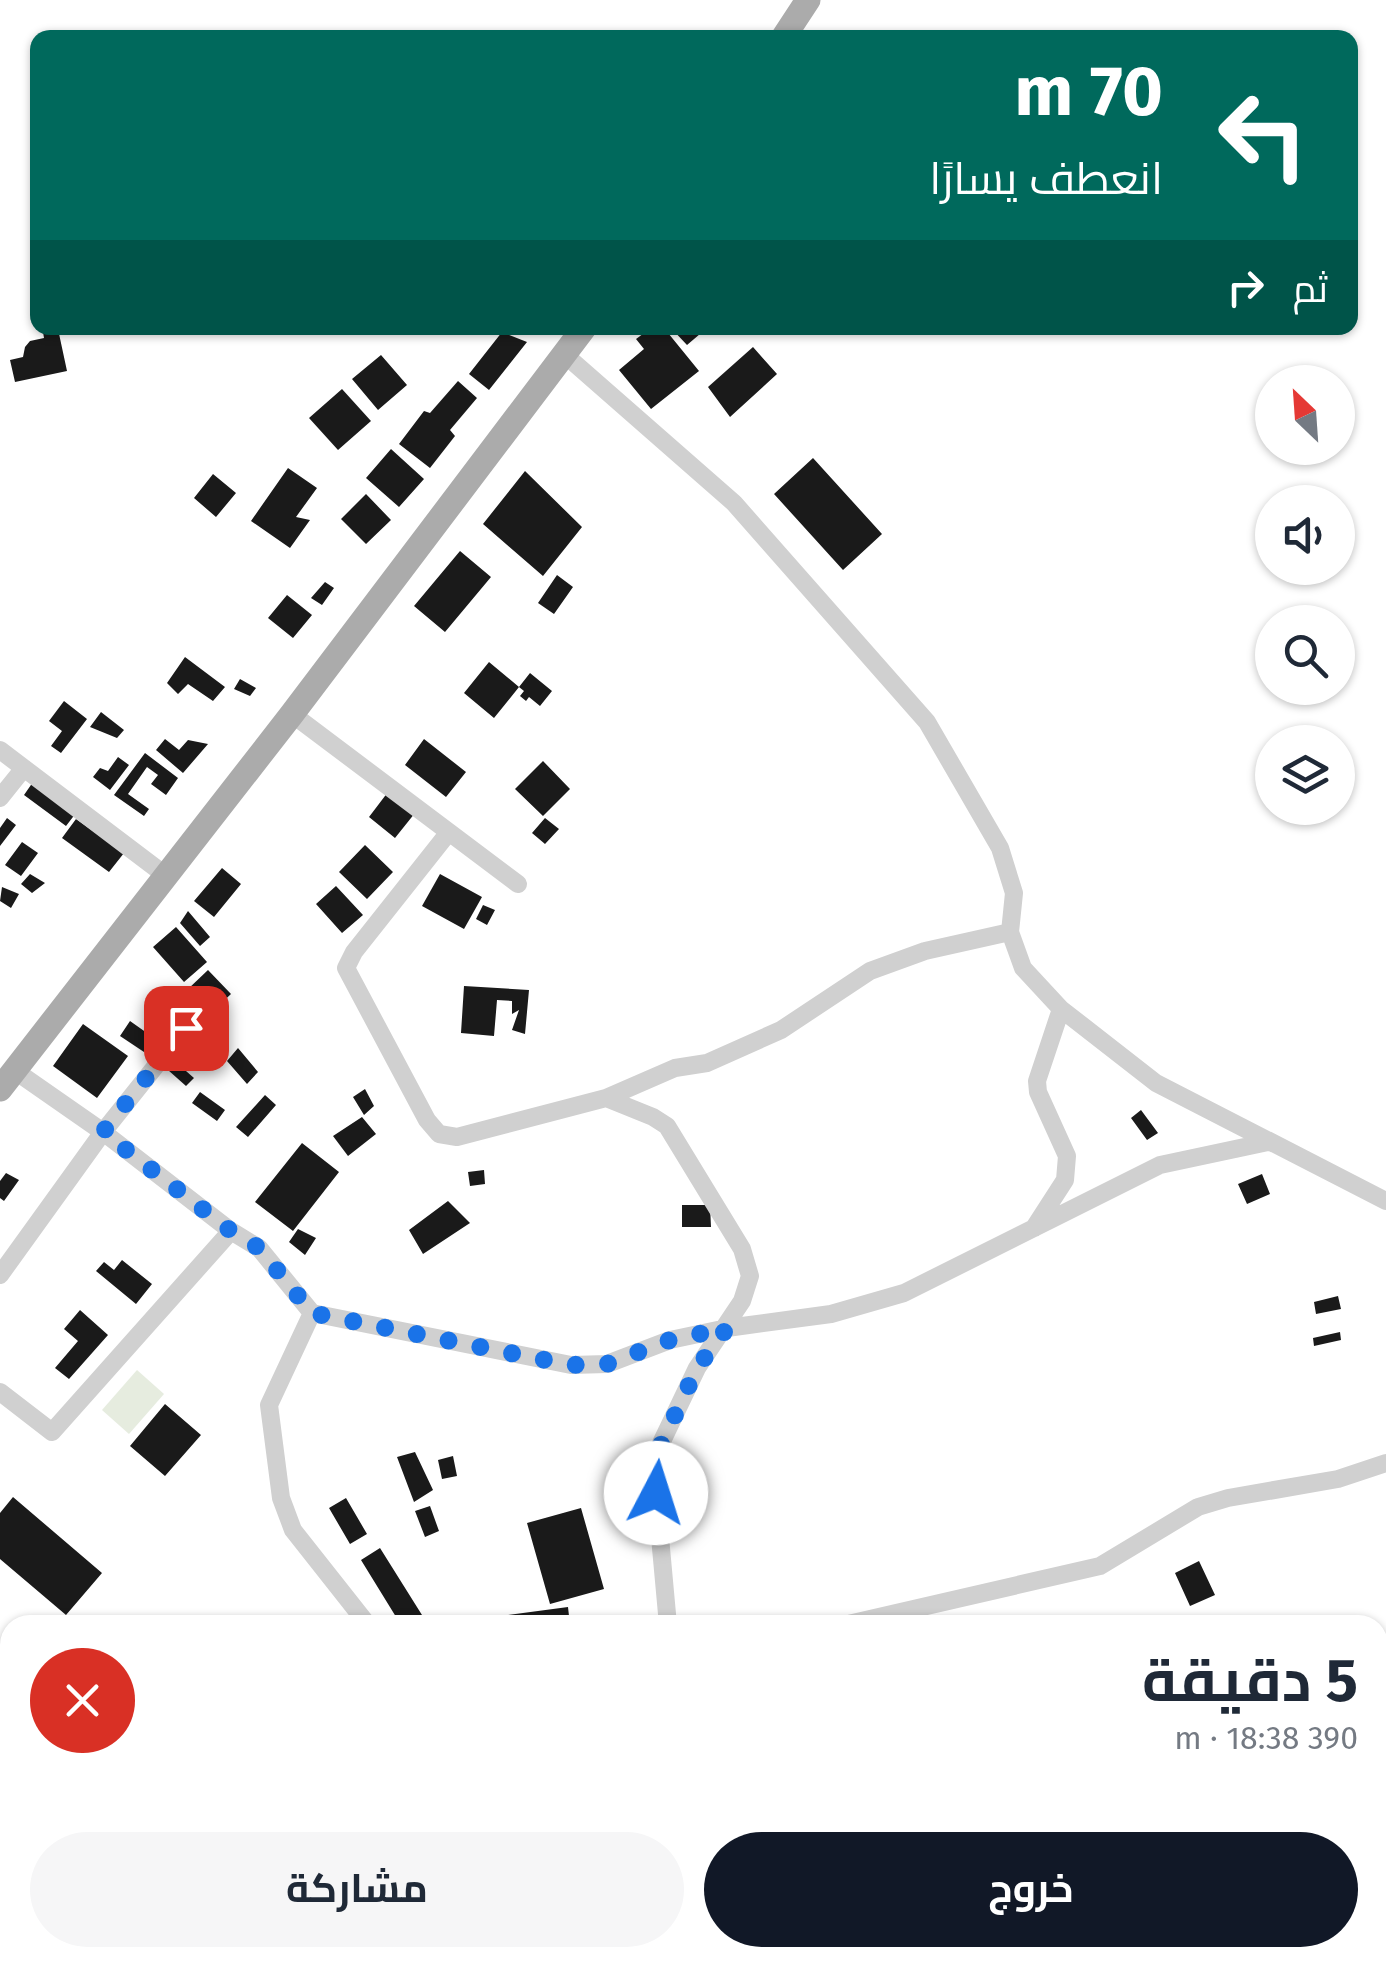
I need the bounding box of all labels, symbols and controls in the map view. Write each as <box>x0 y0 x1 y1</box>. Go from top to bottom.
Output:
text: 70 m <box>1014 50 1163 134</box>
icon: left <box>1198 70 1328 200</box>
text: انعطف يسارًا <box>929 152 1163 206</box>
icon: right <box>1218 260 1273 315</box>
text: ثم <box>1293 266 1328 312</box>
north arrow <box>1255 365 1355 465</box>
map controls <box>1255 365 1355 825</box>
button: sound <box>1255 485 1355 585</box>
button: search <box>1255 605 1355 705</box>
button: layers <box>1255 725 1355 825</box>
pin <box>144 986 229 1071</box>
icon: arrive <box>159 1001 214 1056</box>
position arrow <box>604 1441 708 1545</box>
text: 5 دقيقة <box>1142 1645 1358 1717</box>
button: close <box>30 1648 135 1753</box>
text: 390 m · 18:38 <box>1174 1719 1358 1757</box>
button: مشاركة <box>30 1832 684 1947</box>
button: خروج <box>704 1832 1358 1947</box>

